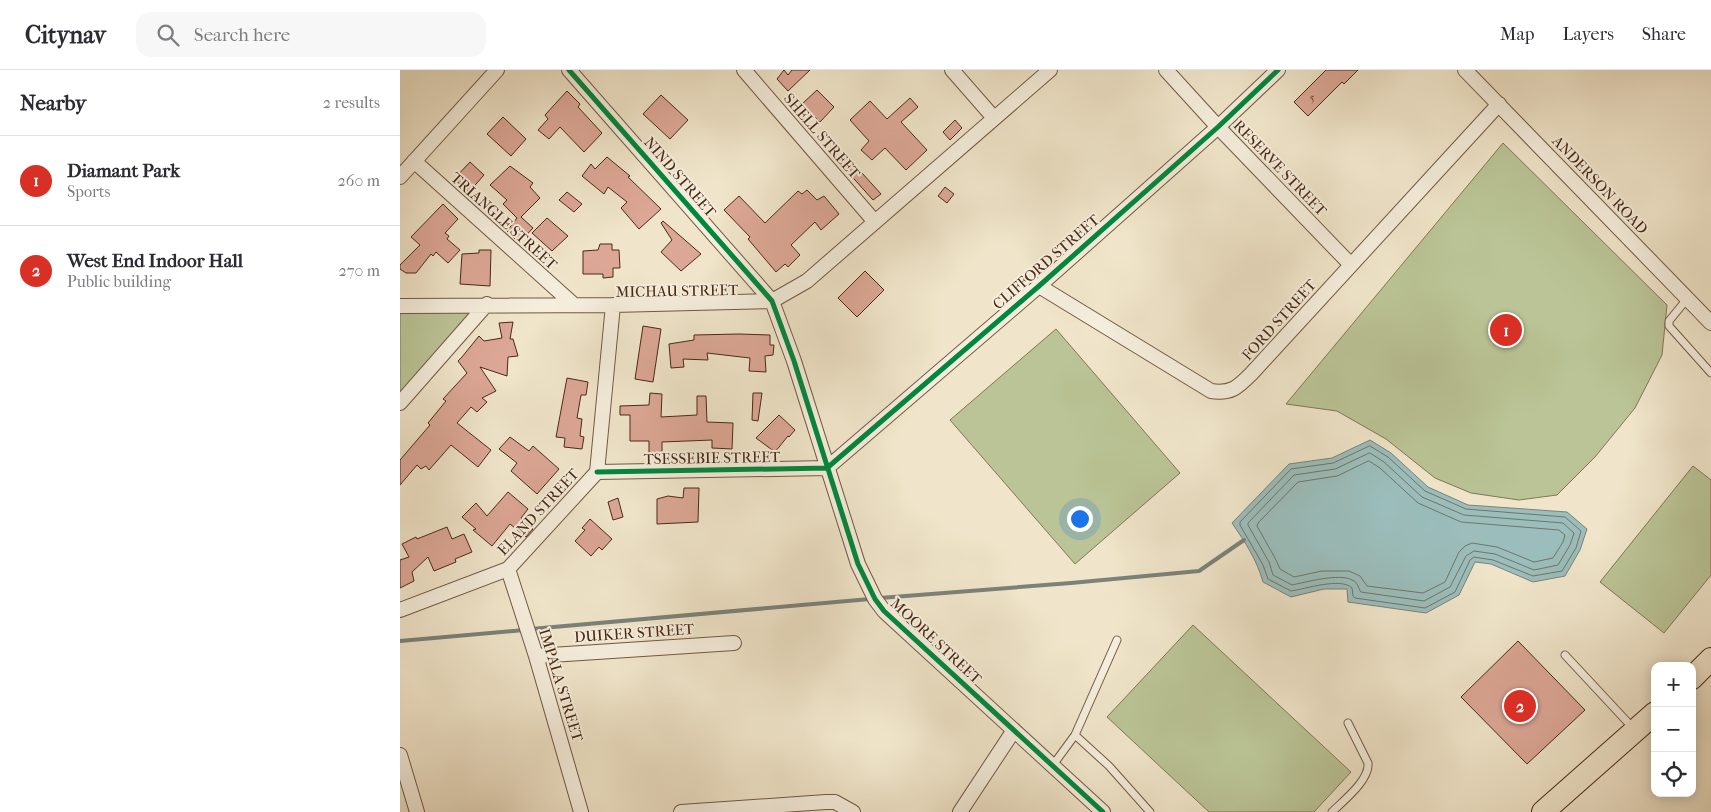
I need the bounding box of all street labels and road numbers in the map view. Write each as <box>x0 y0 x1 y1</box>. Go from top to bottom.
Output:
street label: SHELL STREET <box>780 90 865 183</box>
street label: RESERVE STREET <box>1230 116 1331 220</box>
street label: ANDERSON ROAD <box>1548 131 1652 238</box>
street label: NIND STREET <box>640 133 720 221</box>
street label: TRIANGLE STREET <box>447 168 562 274</box>
street label: CLIFFORD STREET <box>989 210 1104 313</box>
street label: FORD STREET <box>1238 275 1321 364</box>
street label: MICHAU STREET <box>615 281 739 301</box>
street label: TSESSEBIE STREET <box>643 448 781 468</box>
street label: ELAND STREET <box>493 464 583 559</box>
street label: MOORE STREET <box>887 594 986 688</box>
street label: DUIKER STREET <box>573 620 695 646</box>
street label: IMPALA STREET <box>535 626 587 745</box>

